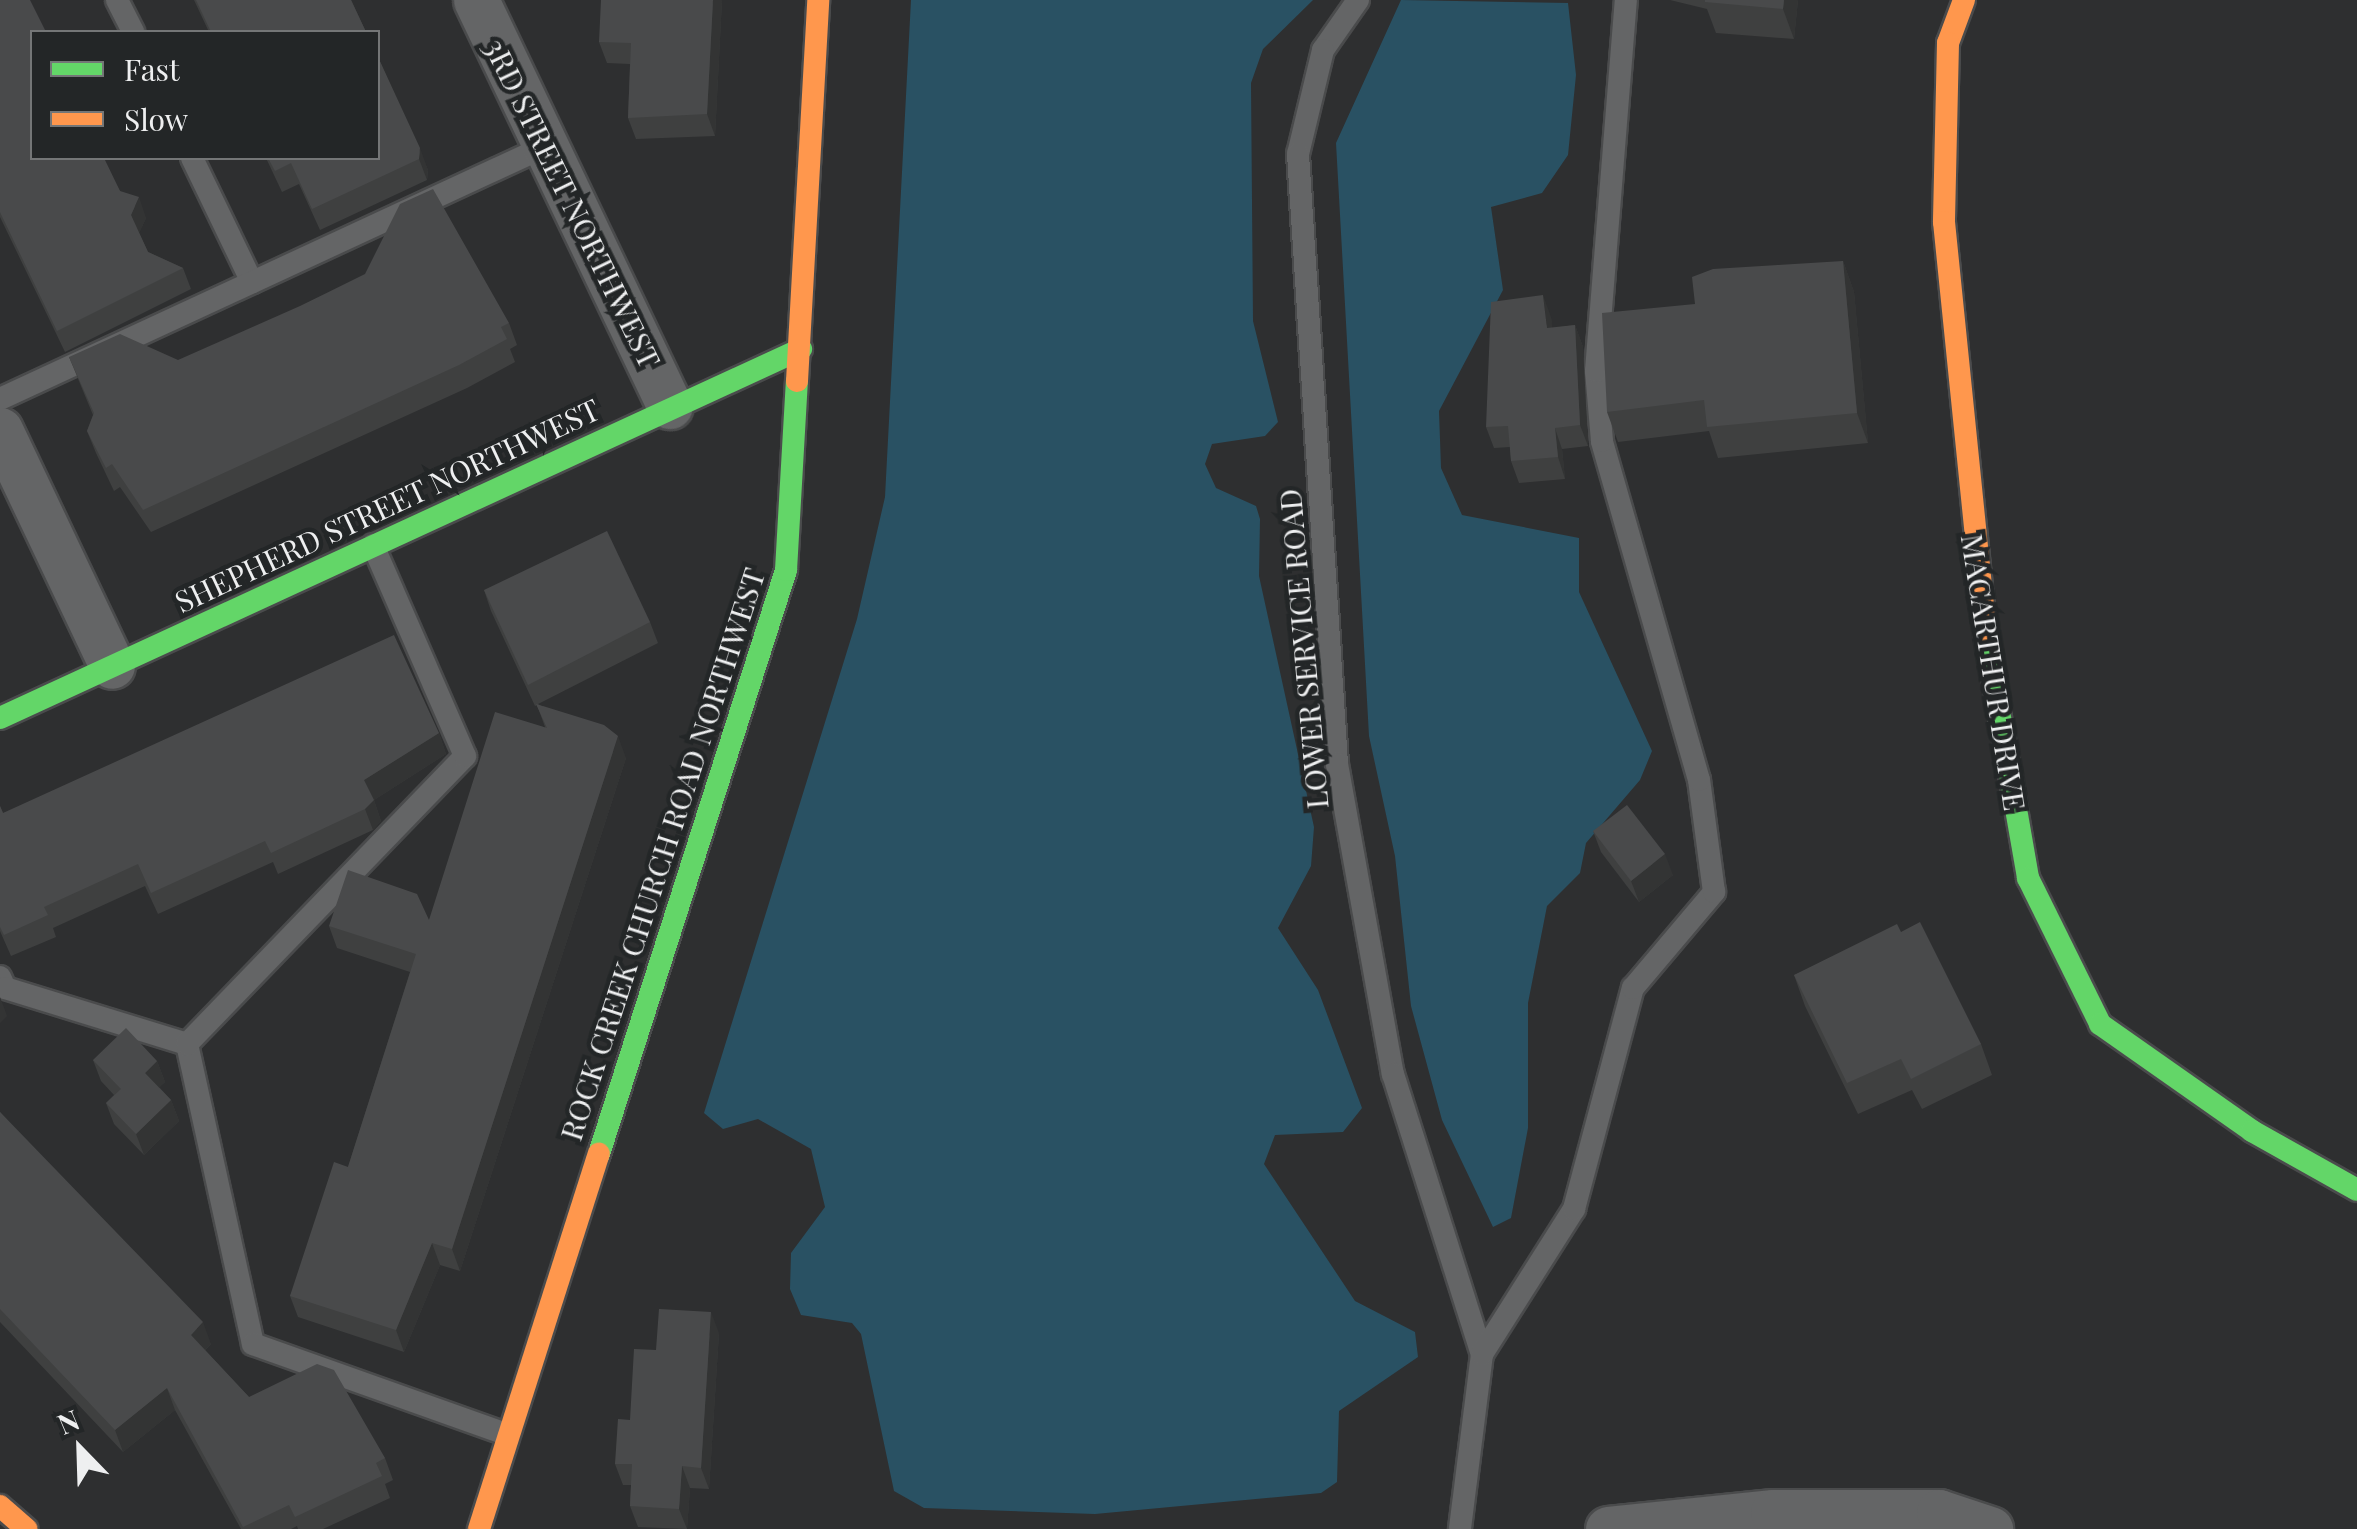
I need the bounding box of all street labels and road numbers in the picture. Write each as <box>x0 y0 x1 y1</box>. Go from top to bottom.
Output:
street label: 3RD STREET NORTHWEST <box>477 32 669 374</box>
street label: SHEPHERD STREET NORTHWEST <box>169 390 605 620</box>
street label: LOWER SERVICE ROAD <box>1271 487 1335 811</box>
street label: MACARTHUR DRIVE <box>1954 531 2034 813</box>
street label: ROCK CREEK CHURCH ROAD NORTHWEST <box>552 563 772 1145</box>

